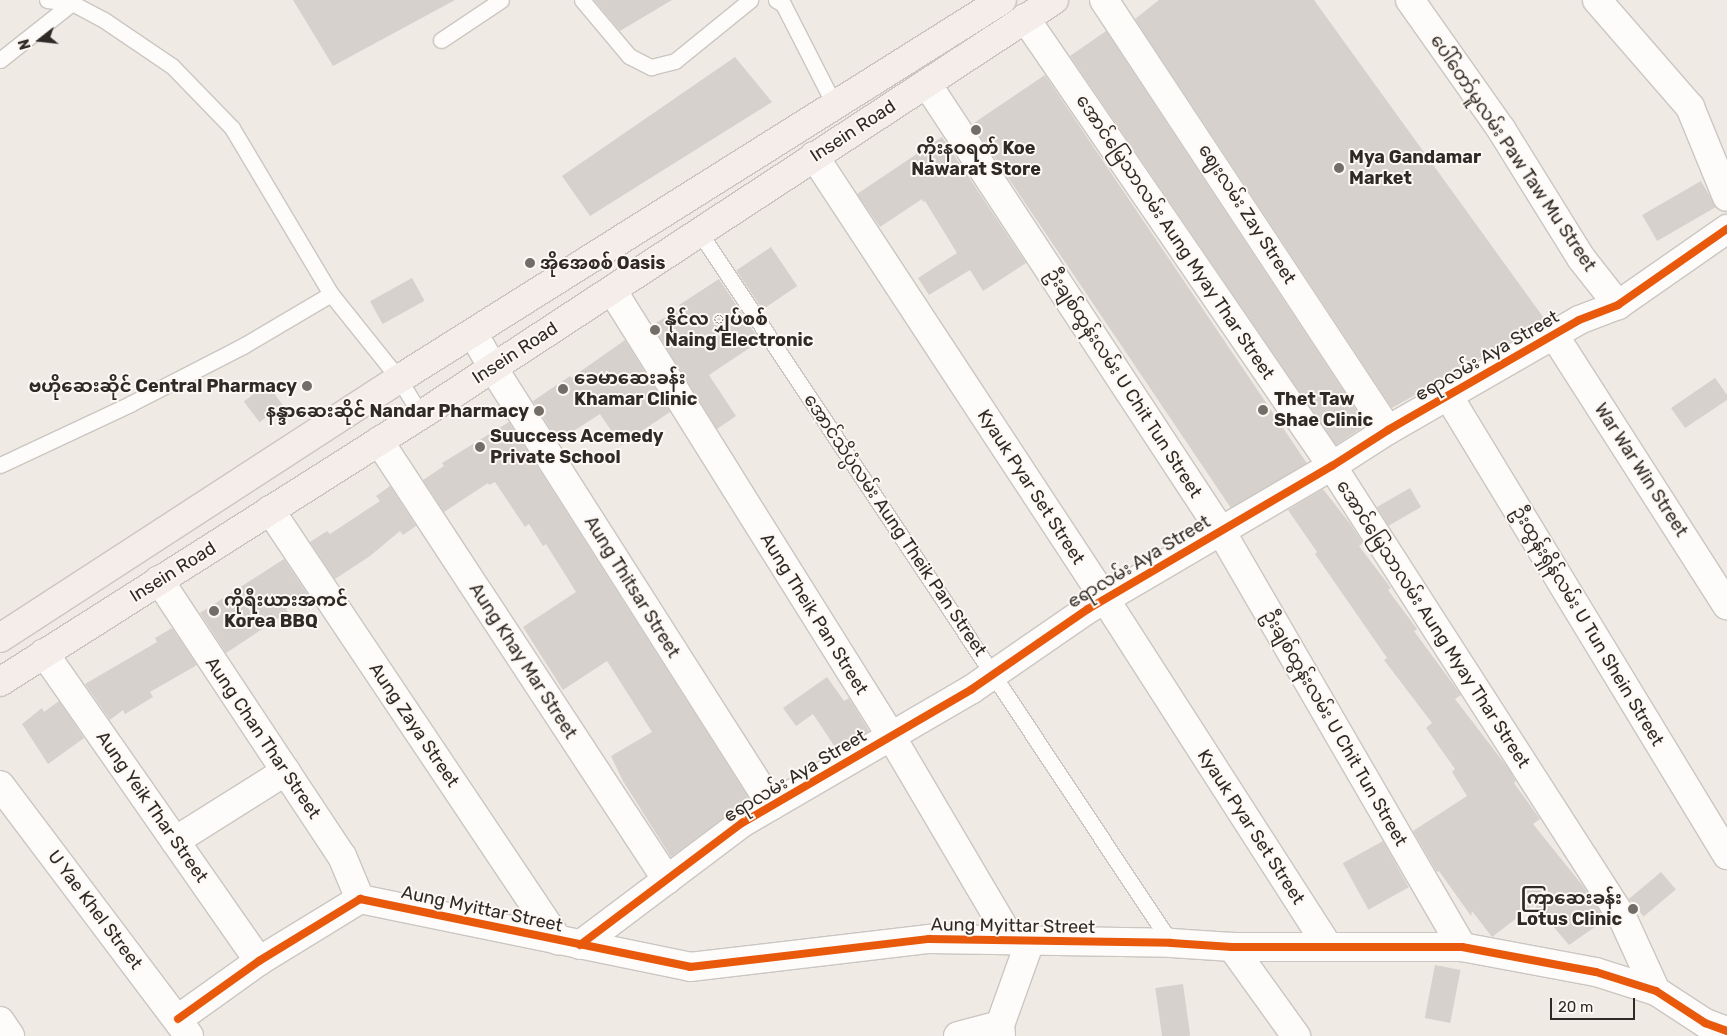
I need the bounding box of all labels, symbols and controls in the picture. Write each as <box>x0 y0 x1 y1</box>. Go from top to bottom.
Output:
north arrow <box>15 15 65 65</box>
street label: ပေါ်တော်မူလမ်း Paw Taw Mu Street <box>1425 30 1601 276</box>
text: N <box>16 37 35 51</box>
street label: အောင်မြေသာလမ်း Aung Myay Thar Street <box>1071 90 1279 384</box>
street label: Insein Road <box>806 95 900 167</box>
marker: ကိုးနဝရတ် Koe Nawarat Store <box>970 124 982 136</box>
place label: ကိုးနဝရတ် Koe Nawarat Store <box>911 138 1041 180</box>
street label: ဈေးလမ်း Zay Street <box>1194 140 1300 288</box>
place label: Mya Gandamar Market <box>1349 147 1481 190</box>
marker: Mya Gandamar Market <box>1333 162 1345 174</box>
place label: အိုအေစစ် Oasis <box>540 252 665 274</box>
marker: အိုအေစစ် Oasis <box>524 257 536 269</box>
street label: ဦးချစ်ထွန်းလမ်း U Chit Tun Street <box>1041 264 1207 502</box>
street label: ဧရာလမ်း Aya Street <box>1411 306 1563 406</box>
place label: နိုင်လ ျှပ်စစ် Naing Electronic <box>665 309 813 352</box>
street label: Insein Road <box>468 317 562 389</box>
marker: နိုင်လ ျှပ်စစ် Naing Electronic <box>649 324 661 336</box>
place label: ခေမာဆေးခန်း Khamar Clinic <box>574 368 698 410</box>
place label: ဗဟိုဆေးဆိုင် Central Pharmacy <box>29 375 297 397</box>
marker: ဗဟိုဆေးဆိုင် Central Pharmacy <box>301 380 313 392</box>
marker: ခေမာဆေးခန်း Khamar Clinic <box>556 382 570 396</box>
street label: အောင်သိပ္ပံလမ်း Aung Theik Pan Street <box>799 389 991 661</box>
place label: Thet Taw Shae Clinic <box>1274 389 1373 432</box>
street label: War War Win Street <box>1589 398 1693 542</box>
place label: နန္ဒာဆေးဆိုင် Nandar Pharmacy <box>266 400 529 422</box>
marker: Thet Taw Shae Clinic <box>1256 403 1270 417</box>
marker: နန္ဒာဆေးဆိုင် Nandar Pharmacy <box>533 405 545 417</box>
street label: Kyauk Pyar Set Street <box>973 405 1089 569</box>
place label: Suuccess Acemedy Private School <box>490 426 664 468</box>
marker: Suuccess Acemedy Private School <box>474 441 486 453</box>
street label: အောင်မြေသာလမ်း Aung Myay Thar Street <box>1331 475 1535 773</box>
street label: ဦးထွန်းရှိန်လမ်း U Tun Shein Street <box>1508 502 1668 750</box>
street label: ဧရာလမ်း Aya Street <box>1064 511 1214 613</box>
street label: Aung Thitsar Street <box>579 512 685 662</box>
street label: Aung Theik Pan Street <box>755 529 873 699</box>
street label: Insein Road <box>126 537 220 607</box>
street label: Aung Khay Mar Street <box>464 579 582 743</box>
place label: ကိုရီးယားအကင် Korea BBQ <box>224 590 348 632</box>
marker: ကိုရီးယားအကင် Korea BBQ <box>208 605 220 617</box>
street label: ဦးချစ်ထွန်းလမ်း U Chit Tun Street <box>1258 606 1412 850</box>
street label: Aung Chan Thar Street <box>201 653 325 823</box>
street label: Aung Zaya Street <box>364 659 464 791</box>
street label: ဧရာလမ်း Aya Street <box>720 725 870 827</box>
street label: Aung Yeik Thar Street <box>91 727 213 887</box>
street label: Kyauk Pyar Set Street <box>1193 745 1309 909</box>
street label: U Yae Khel Street <box>43 846 147 974</box>
street label: Aung Myittar Street <box>399 881 565 937</box>
place label: ကြာဆေးခန်း Lotus Clinic <box>1516 888 1622 931</box>
marker: ကြာဆေးခန်း Lotus Clinic <box>1626 902 1640 916</box>
street label: Aung Myittar Street <box>930 914 1096 938</box>
scale bar <box>1552 988 1637 1020</box>
text: 20 m <box>1558 998 1593 1016</box>

